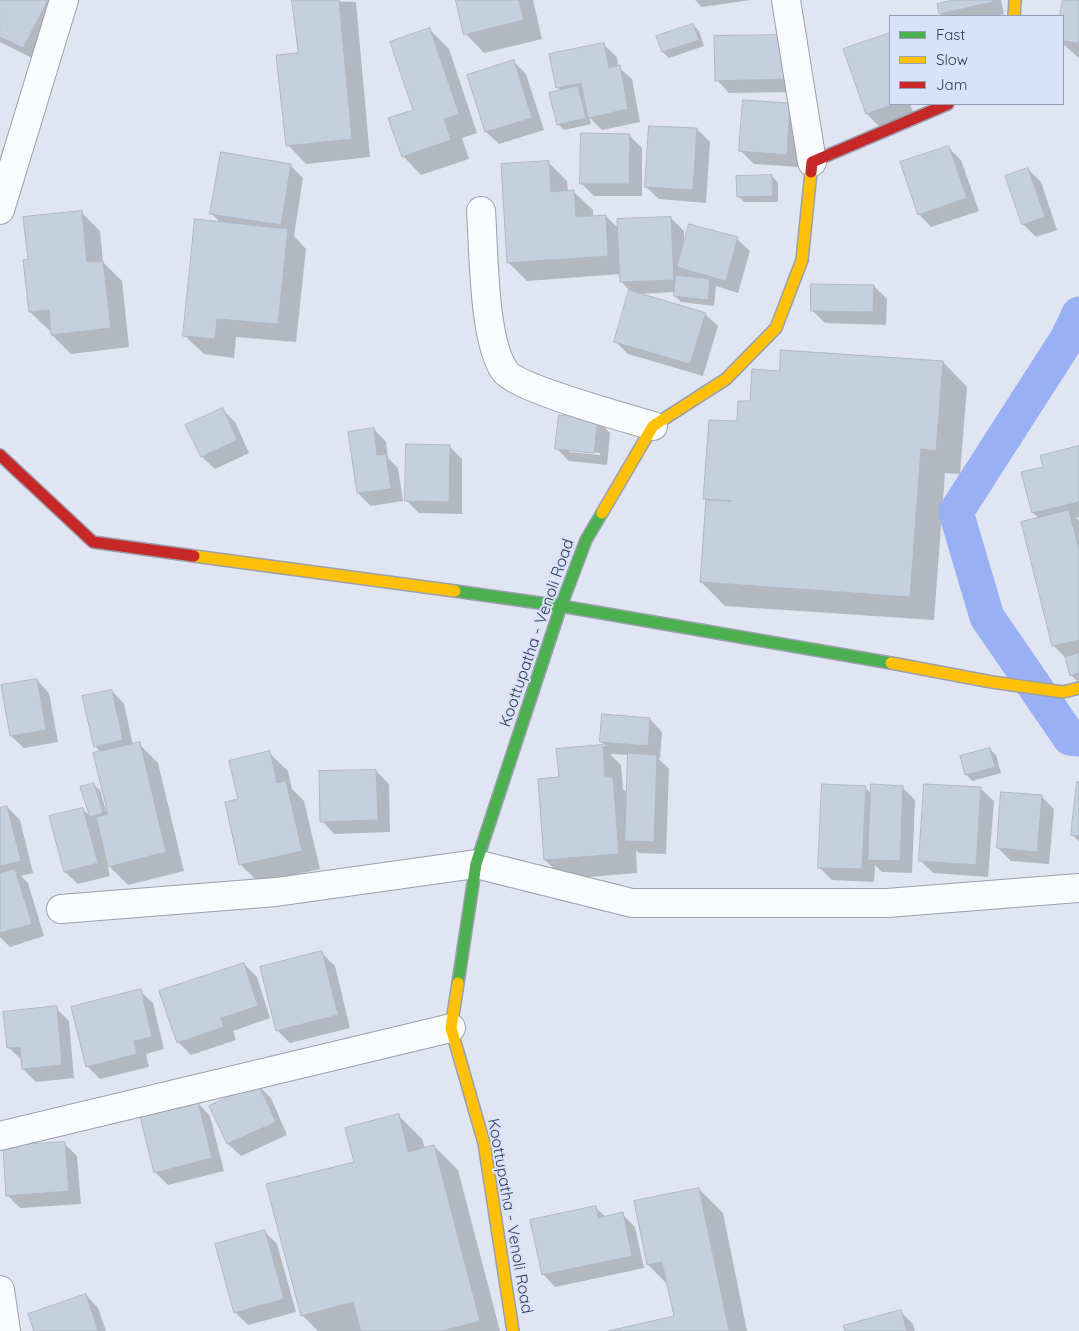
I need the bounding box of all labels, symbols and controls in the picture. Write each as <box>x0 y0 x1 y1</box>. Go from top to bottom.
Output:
legend <box>889 15 1064 105</box>
text: Fast <box>936 25 965 44</box>
text: Slow <box>936 50 968 69</box>
text: Jam <box>936 75 967 94</box>
street label: Koottupatha - Venoli Road <box>496 536 578 730</box>
street label: Koottupatha - Venoli Road <box>483 1117 537 1315</box>

